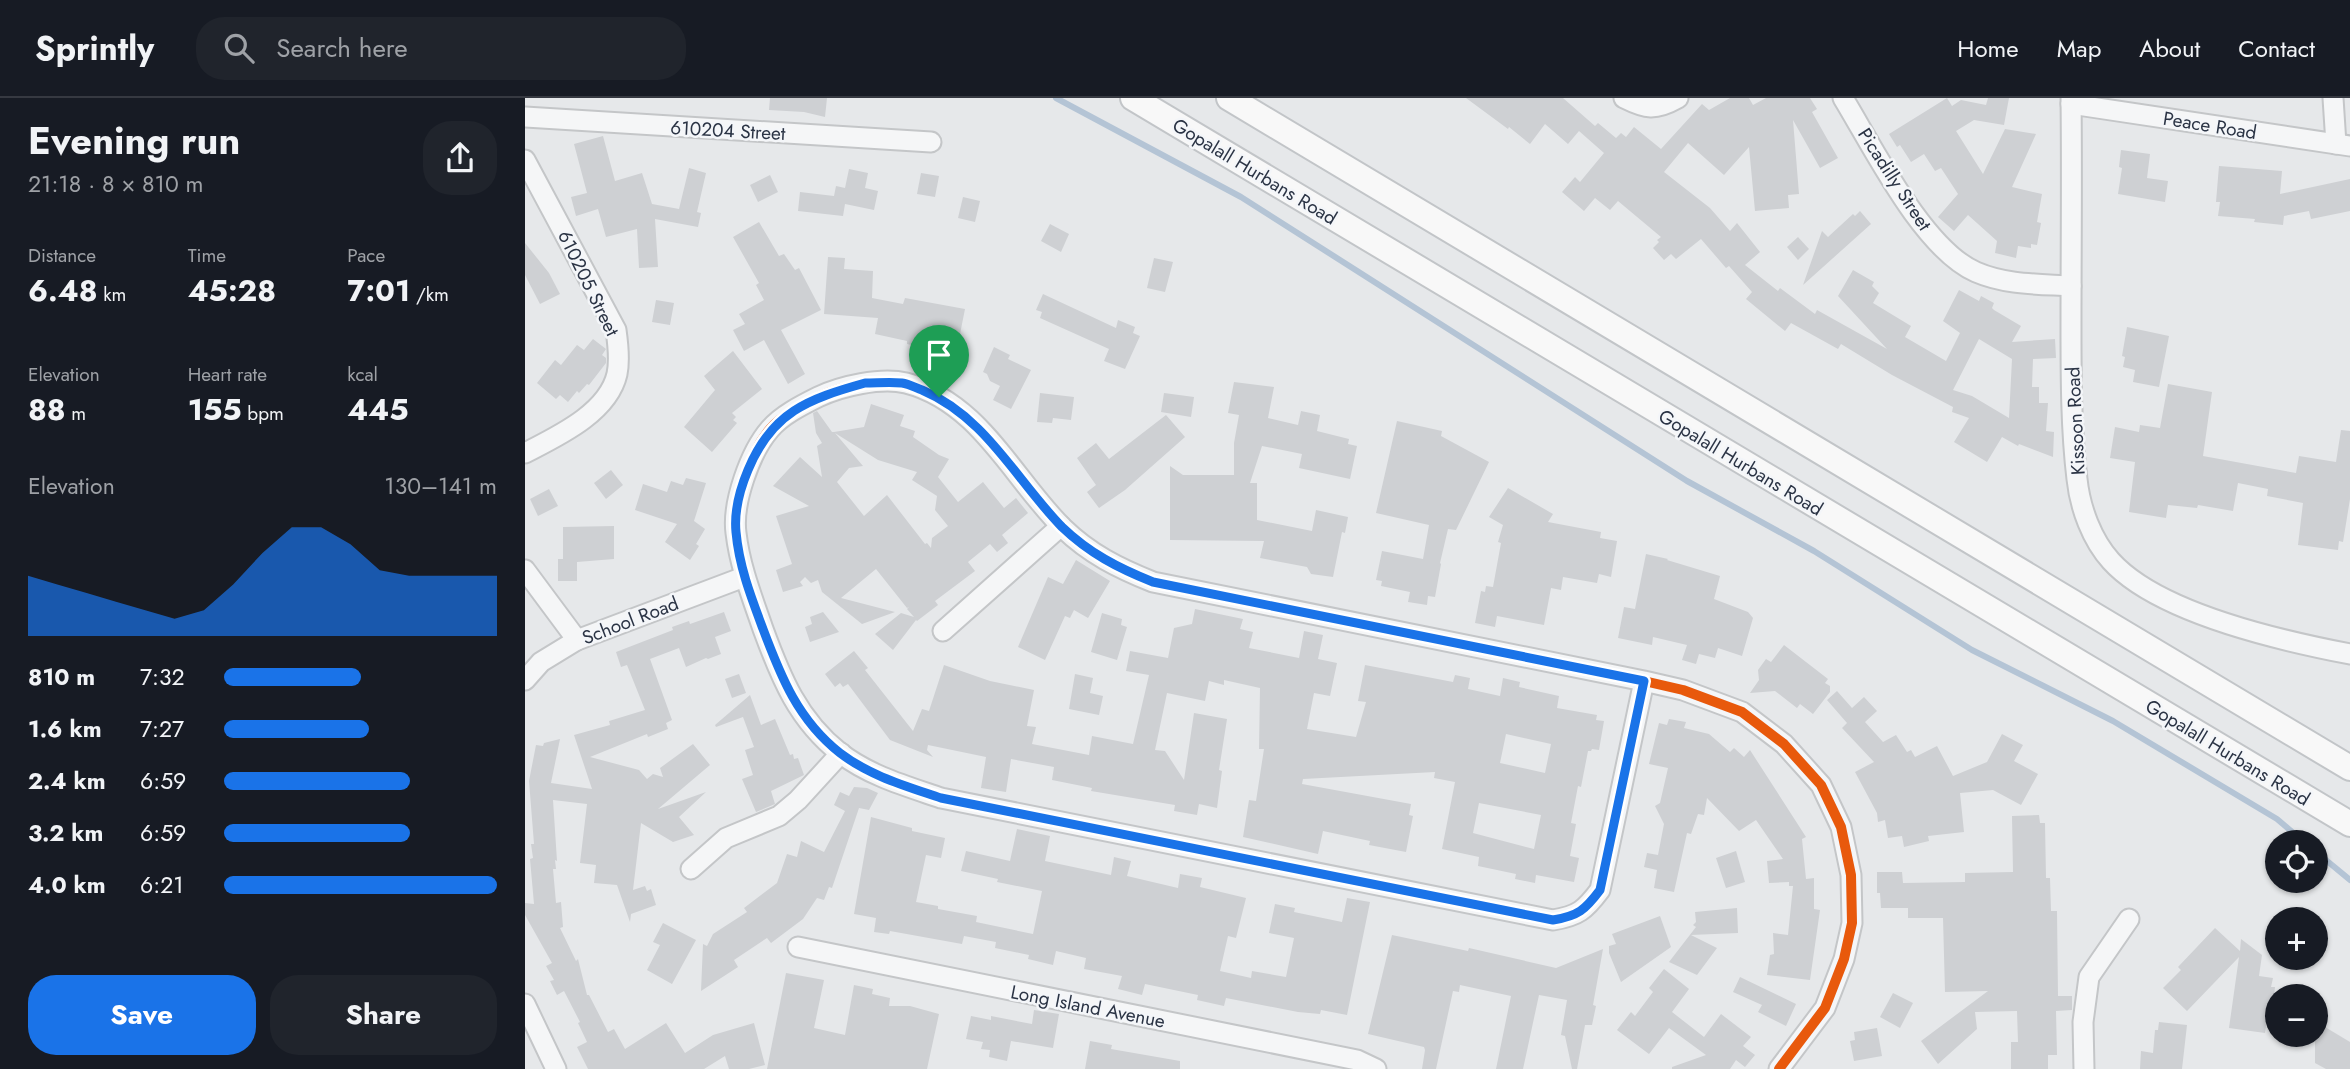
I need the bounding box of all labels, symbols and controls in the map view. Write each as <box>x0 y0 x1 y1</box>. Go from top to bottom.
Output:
search box <box>196 17 686 80</box>
text: Sprintly <box>35 25 154 72</box>
icon: search <box>220 29 258 67</box>
text: Search here <box>276 29 408 67</box>
text: Home <box>1957 31 2019 66</box>
text: Map <box>2057 31 2101 66</box>
text: About <box>2139 31 2200 66</box>
text: Contact <box>2238 31 2315 66</box>
street label: Peace Road <box>2161 105 2259 146</box>
street label: Gopalall Hurbans Road <box>1167 112 1342 231</box>
text: Evening run <box>28 113 240 168</box>
street label: 610204 Street <box>670 114 787 147</box>
button: share <box>423 121 497 195</box>
street label: Picadilly Street <box>1851 123 1938 236</box>
text: 21:18 · 8 × 810 m <box>28 167 204 201</box>
street label: 610205 Street <box>551 226 626 341</box>
text: Distance <box>28 242 96 269</box>
text: Time <box>188 242 226 269</box>
text: Pace <box>347 242 385 269</box>
text: 6.48 <box>28 269 97 312</box>
text: 45:28 <box>188 269 276 312</box>
text: 7:01 <box>347 269 410 312</box>
text: km <box>97 281 126 308</box>
text: /km <box>410 281 449 308</box>
pin <box>909 325 969 397</box>
icon: arrive <box>920 336 958 374</box>
text: Elevation <box>28 361 100 388</box>
text: Heart rate <box>188 361 267 388</box>
text: kcal <box>347 361 378 388</box>
street label: Kissoon Road <box>2059 366 2092 476</box>
text: 88 <box>28 388 66 431</box>
text: 155 <box>188 388 242 431</box>
text: 445 <box>347 388 409 431</box>
text: m <box>66 400 86 427</box>
text: bpm <box>242 400 284 427</box>
street label: Gopalall Hurbans Road <box>1653 403 1828 522</box>
text: Elevation <box>28 469 115 503</box>
text: 130–141 m <box>384 469 497 503</box>
street label: School Road <box>578 590 682 651</box>
text: 810 m <box>28 660 95 694</box>
text: 7:32 <box>140 660 185 694</box>
street label: Gopalall Hurbans Road <box>2140 693 2315 812</box>
text: 1.6 km <box>28 712 102 746</box>
text: 7:27 <box>140 712 184 746</box>
text: 2.4 km <box>28 764 106 798</box>
text: 6:59 <box>140 764 186 798</box>
text: 3.2 km <box>28 816 103 850</box>
text: 6:59 <box>140 816 186 850</box>
map controls <box>2265 830 2328 1047</box>
button: locate <box>2265 830 2328 893</box>
text: 4.0 km <box>28 868 106 902</box>
text: 6:21 <box>140 868 184 902</box>
button: + <box>2265 907 2328 970</box>
button: Save <box>28 975 256 1055</box>
button: Share <box>270 975 497 1055</box>
street label: Long Island Avenue <box>1008 978 1168 1035</box>
button: − <box>2265 984 2328 1047</box>

